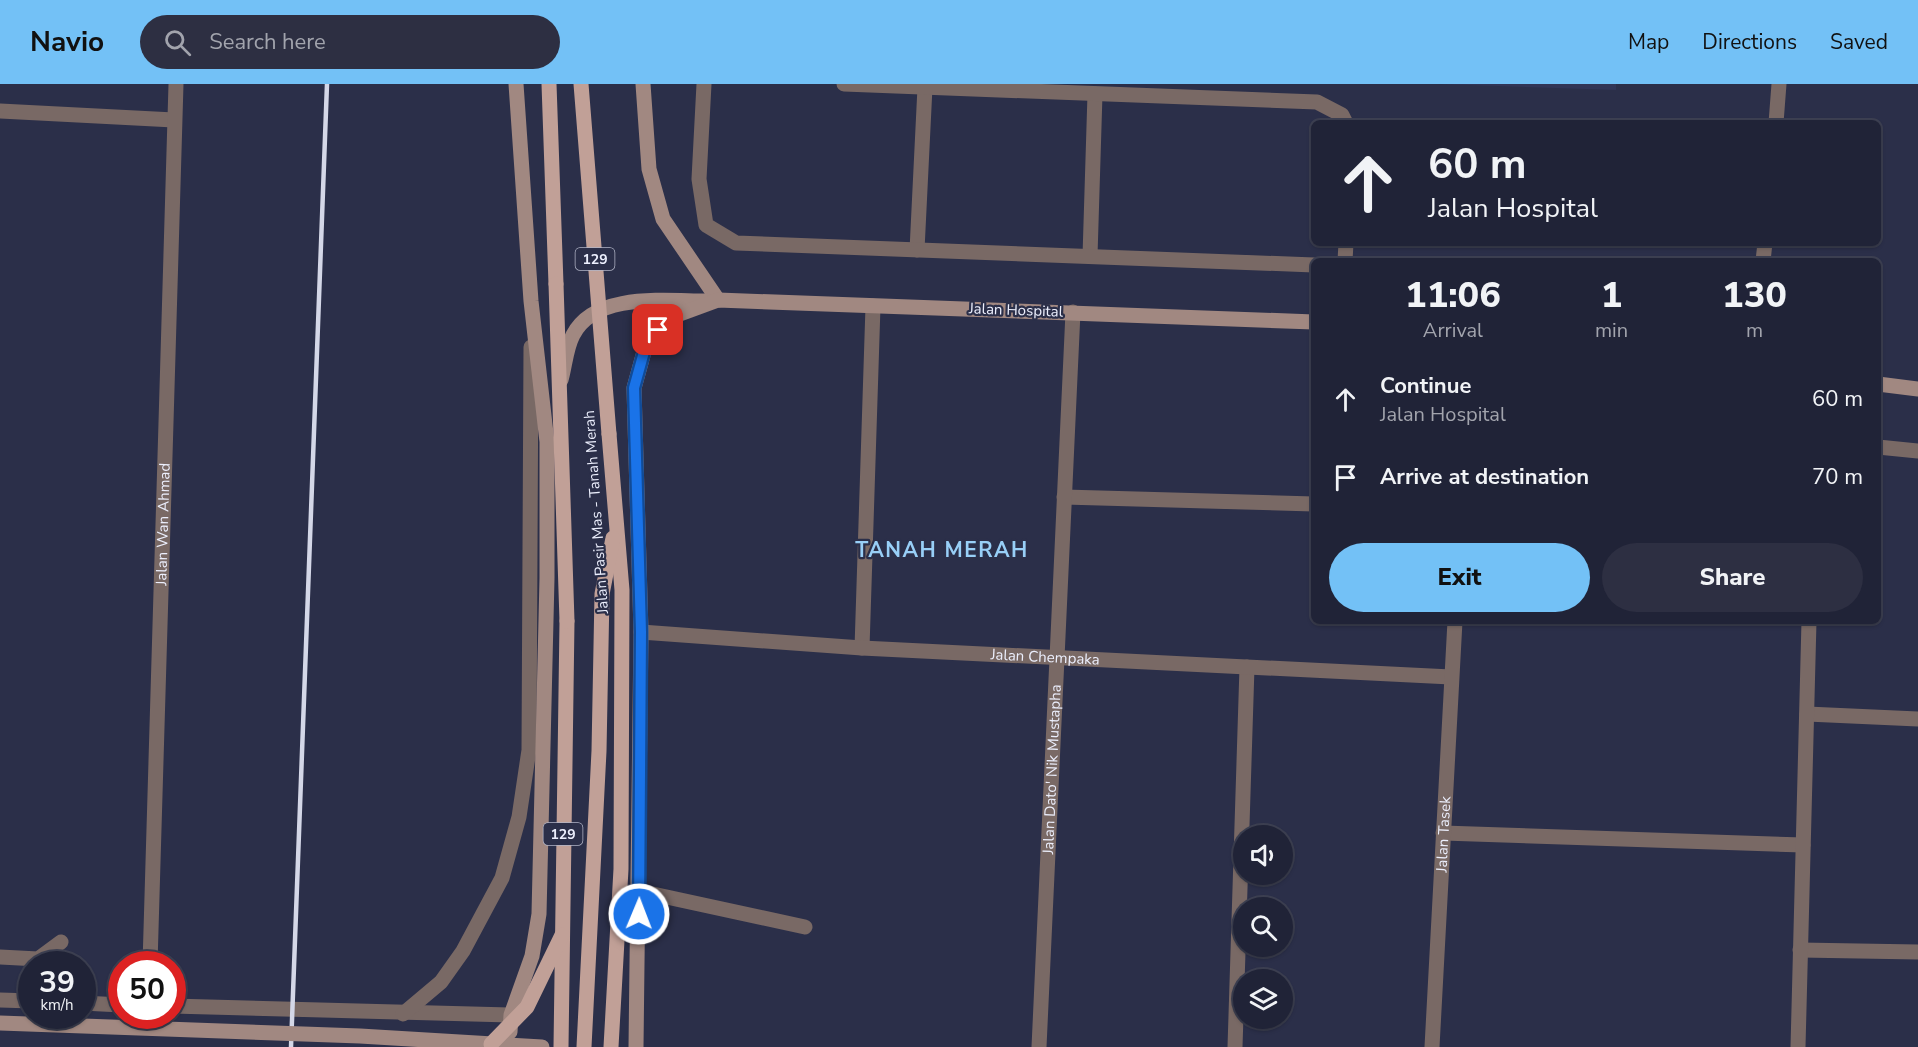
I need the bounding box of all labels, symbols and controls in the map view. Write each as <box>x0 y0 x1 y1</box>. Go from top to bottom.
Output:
search box <box>140 15 560 69</box>
text: Navio <box>30 23 104 61</box>
icon: search <box>161 26 194 59</box>
text: Search here <box>209 27 326 57</box>
text: Map <box>1628 28 1669 56</box>
text: Directions <box>1702 28 1797 56</box>
text: Saved <box>1830 28 1888 56</box>
text: 60 m <box>1428 136 1527 193</box>
icon: ahead <box>1329 144 1407 222</box>
text: Jalan Hospital <box>1428 190 1598 227</box>
road number: 129 <box>576 248 614 270</box>
text: 11:06 <box>1405 271 1501 320</box>
text: 1 <box>1601 271 1622 320</box>
text: 130 <box>1722 271 1787 320</box>
street label: Jalan Hospital <box>967 298 1064 322</box>
pin <box>632 304 683 355</box>
icon: arrive <box>641 313 674 346</box>
text: Arrival <box>1423 317 1483 344</box>
text: min <box>1595 317 1628 344</box>
text: m <box>1746 317 1763 344</box>
text: Continue <box>1380 371 1471 401</box>
icon: ahead <box>1329 383 1362 416</box>
text: 60 m <box>1812 384 1863 414</box>
text: Jalan Hospital <box>1380 401 1506 428</box>
street label: Jalan Pasir Mas - Tanah Merah <box>579 410 613 615</box>
icon: arrive <box>1329 461 1362 494</box>
text: Arrive at destination <box>1380 462 1589 492</box>
text: 70 m <box>1812 462 1863 492</box>
street label: Jalan Wan Ahmad <box>151 463 175 587</box>
district label: TANAH MERAH <box>855 536 1029 564</box>
button: Exit <box>1329 543 1590 612</box>
button: Share <box>1602 543 1863 612</box>
street label: Jalan Chempaka <box>989 644 1100 670</box>
street label: Jalan Dato' Nik Mustapha <box>1038 684 1066 856</box>
street label: Jalan Tasek <box>1431 795 1456 874</box>
road number: 129 <box>544 823 582 845</box>
map controls <box>1233 825 1293 1029</box>
button: sound <box>1233 825 1293 885</box>
position arrow <box>607 882 671 946</box>
button: search <box>1233 897 1293 957</box>
speed limit sign: 50 <box>108 951 186 1029</box>
text: 39 <box>39 962 75 1003</box>
button: layers <box>1233 969 1293 1029</box>
text: km/h <box>40 995 74 1015</box>

